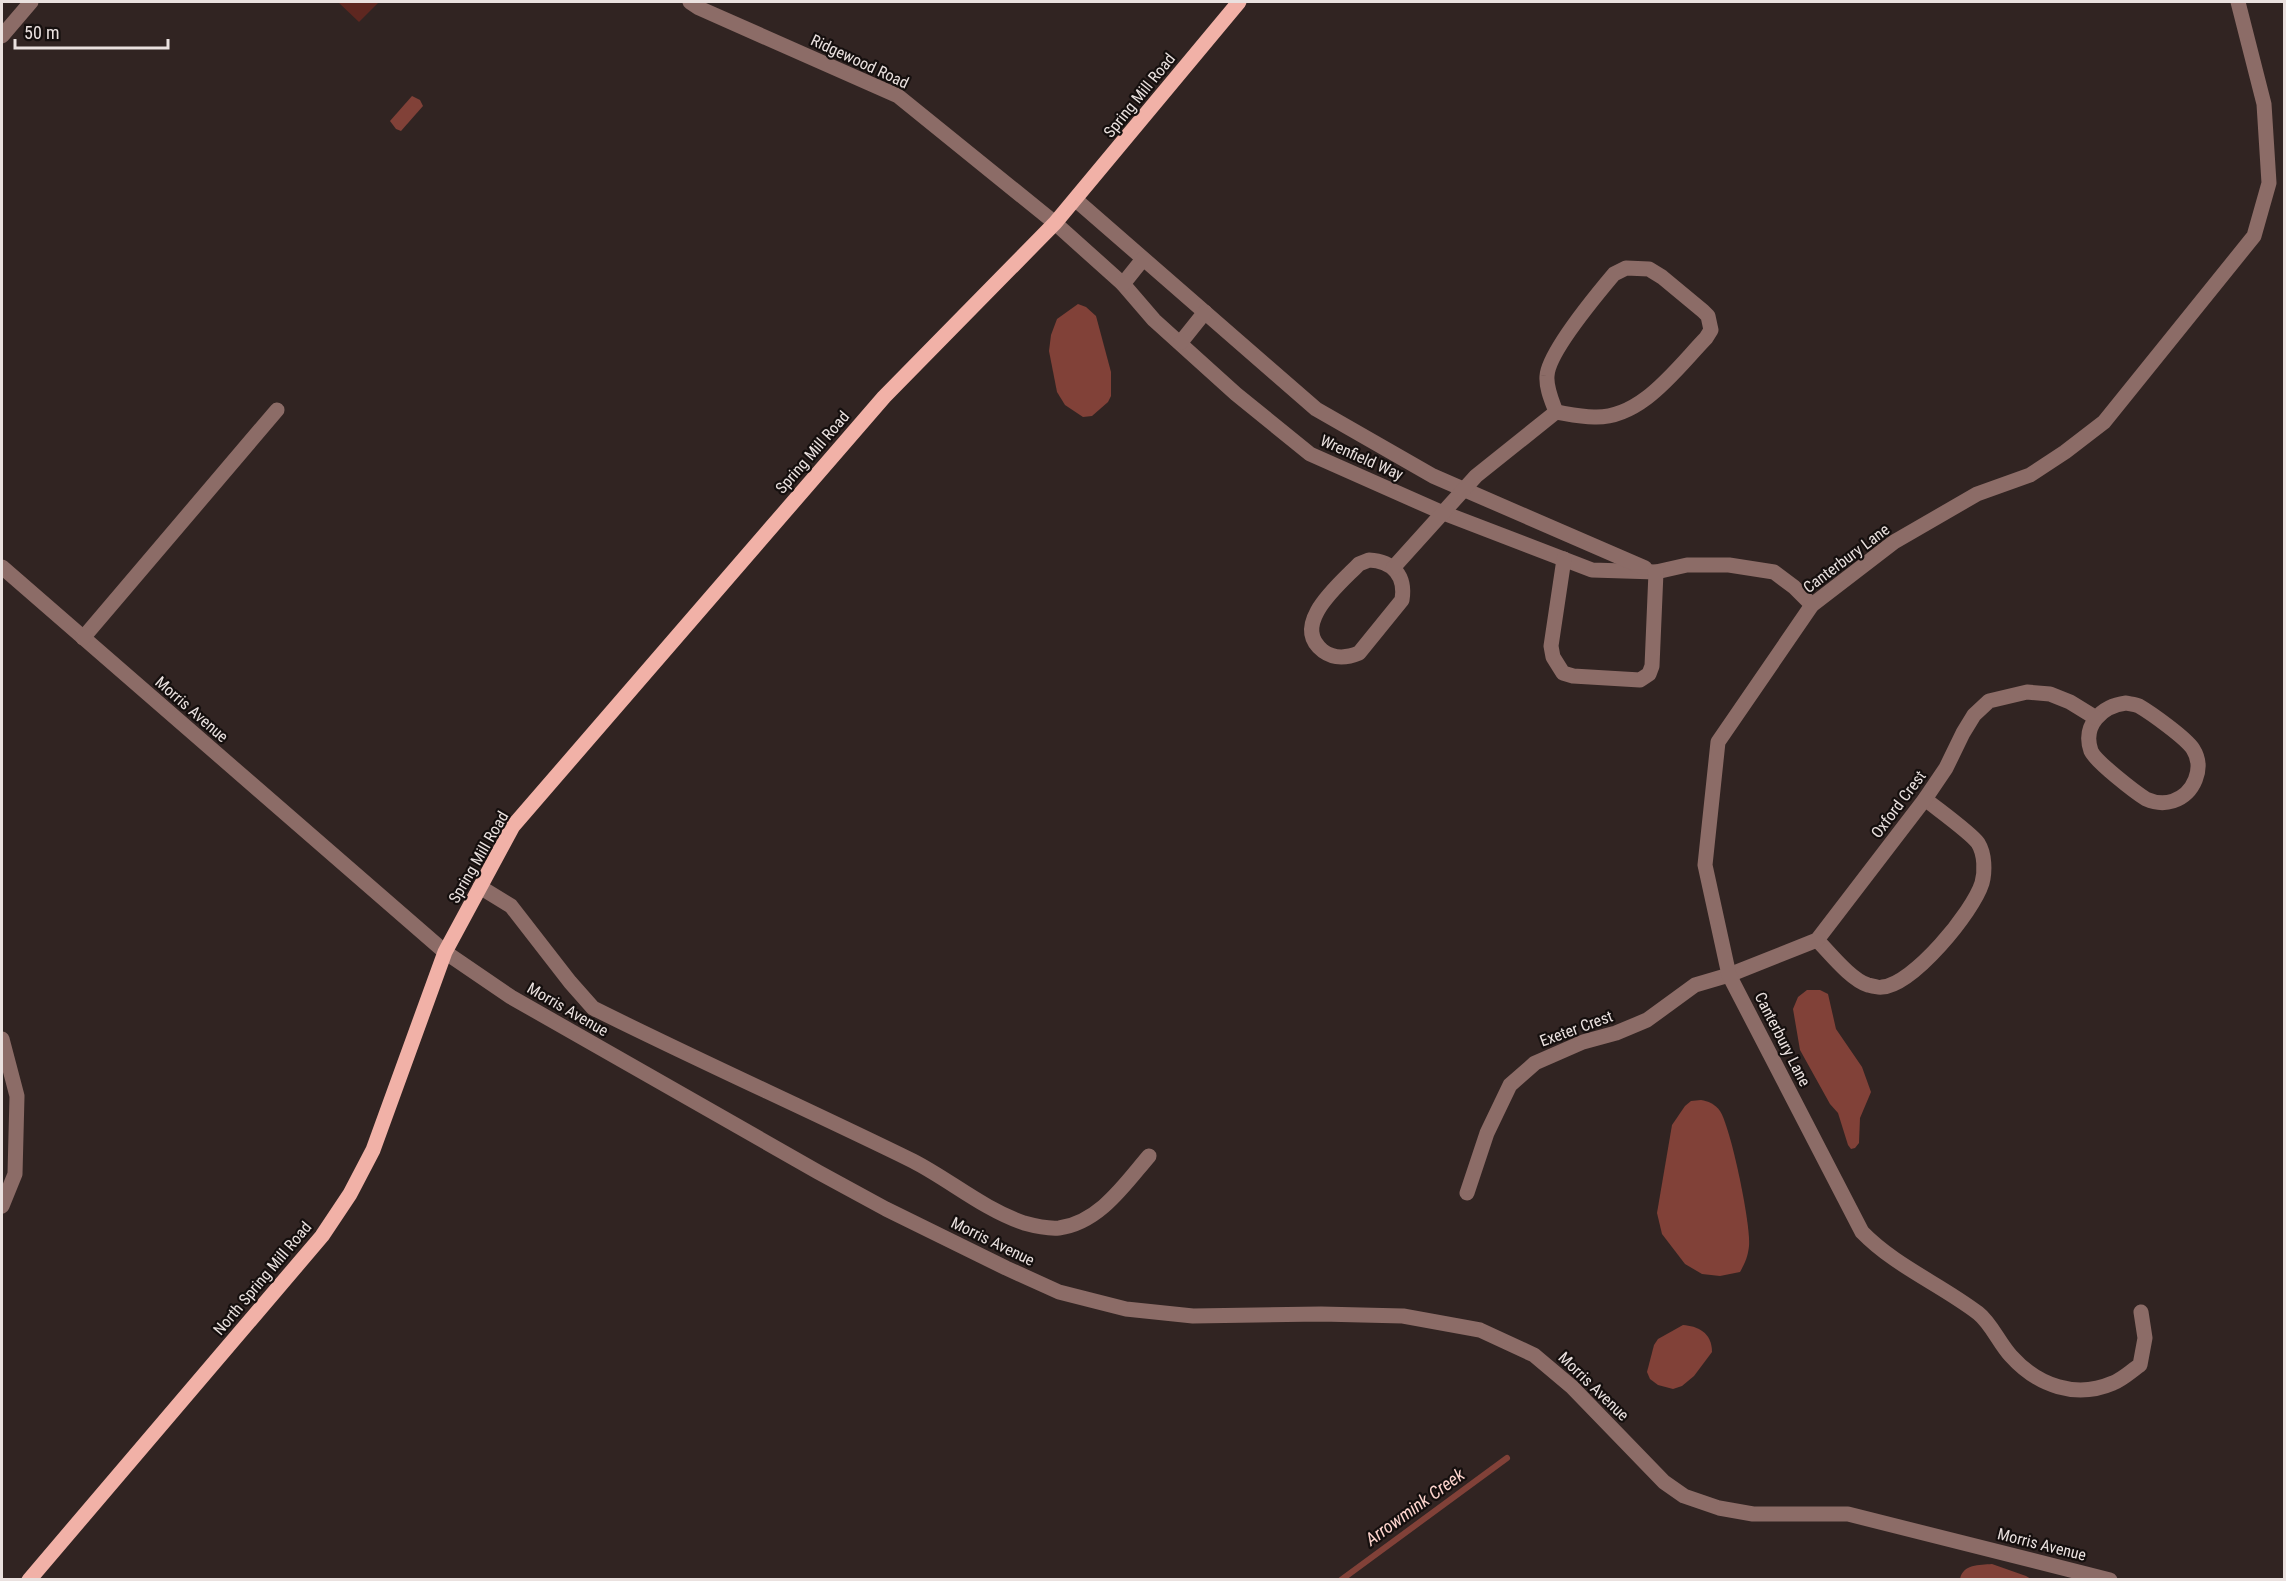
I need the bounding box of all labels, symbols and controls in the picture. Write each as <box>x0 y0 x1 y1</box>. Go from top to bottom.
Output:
scale bar <box>15 12 168 50</box>
text: 50 m <box>24 22 59 43</box>
street label: Ridgewood Road <box>808 31 912 92</box>
street label: Spring Mill Road <box>1100 49 1179 141</box>
street label: Spring Mill Road <box>771 407 853 497</box>
street label: Wrenfield Way <box>1317 431 1407 484</box>
street label: Canterbury Lane <box>1799 520 1893 597</box>
street label: Morris Avenue <box>151 672 232 746</box>
street label: Oxford Crest <box>1867 767 1930 842</box>
street label: Spring Mill Road <box>444 808 512 907</box>
street label: Morris Avenue <box>524 979 612 1040</box>
street label: Canterbury Lane <box>1751 989 1814 1089</box>
street label: Exeter Crest <box>1537 1006 1616 1050</box>
street label: Morris Avenue <box>948 1213 1038 1270</box>
street label: North Spring Mill Road <box>209 1218 315 1339</box>
street label: Morris Avenue <box>1554 1348 1633 1425</box>
water label: Arrowmink Creek <box>1360 1463 1469 1550</box>
street label: Morris Avenue <box>1996 1524 2088 1565</box>

